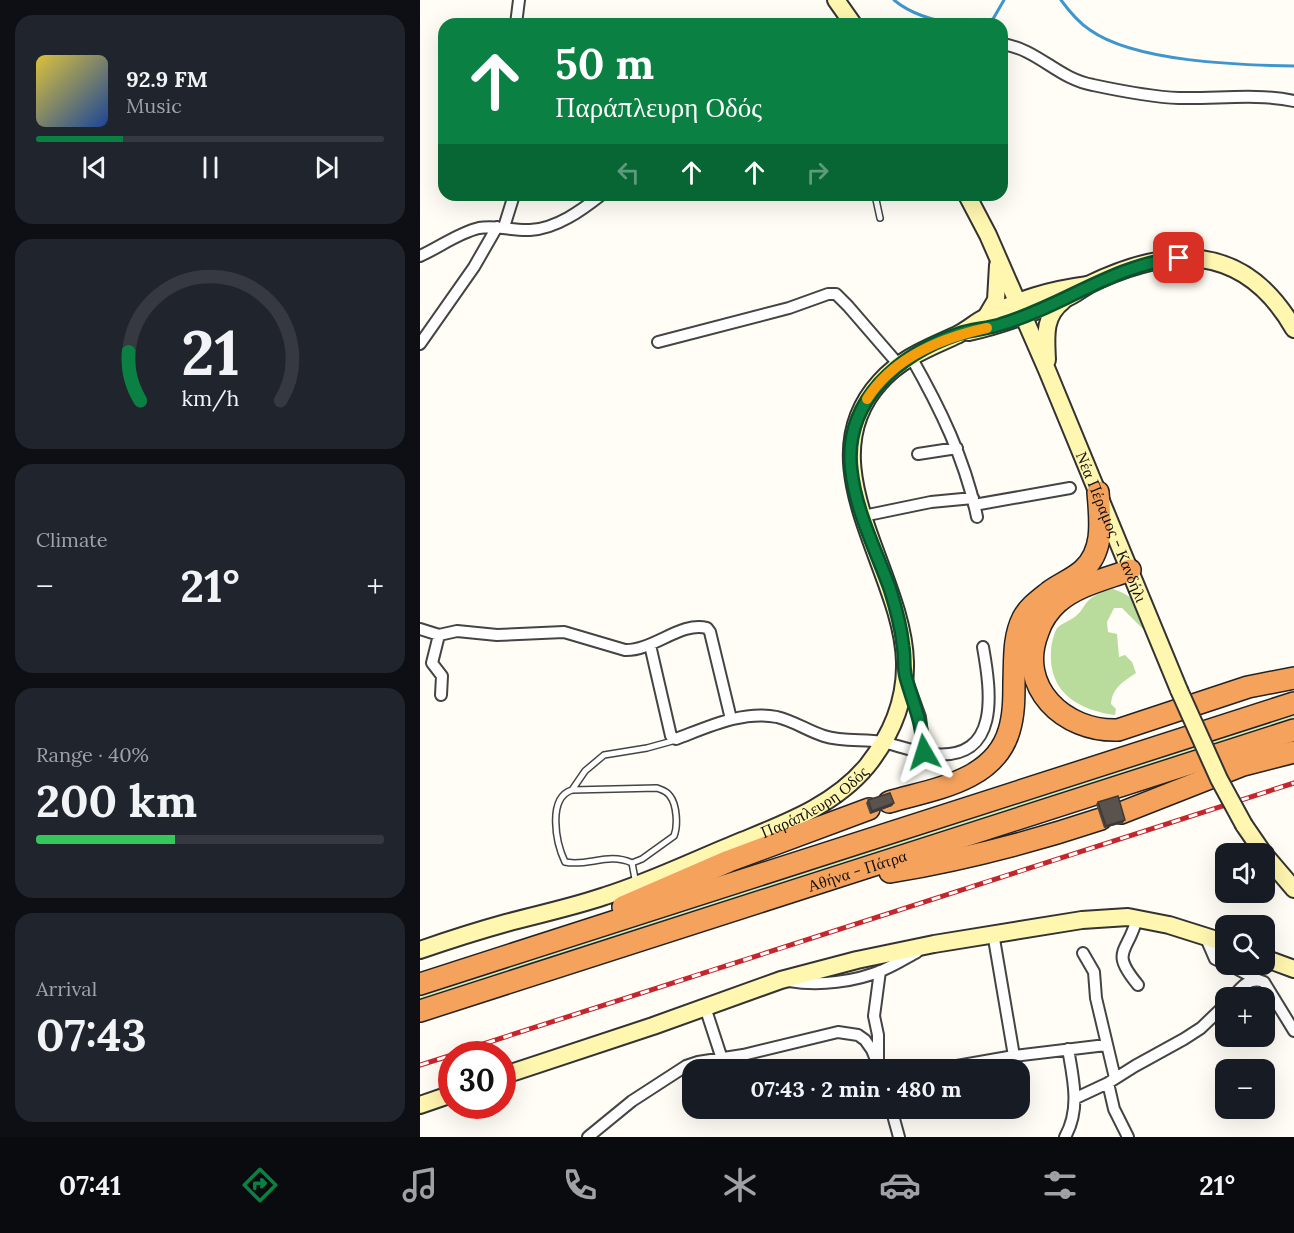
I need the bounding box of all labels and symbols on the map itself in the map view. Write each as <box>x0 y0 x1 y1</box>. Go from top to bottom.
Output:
pin <box>1153 232 1204 283</box>
street label: Νέα Πέραμος - Κανδήλι <box>1072 448 1152 606</box>
position arrow <box>892 720 956 784</box>
street label: Παράπλευρη Οδός <box>758 762 873 842</box>
street label: Αθήνα - Πάτρα <box>805 845 910 896</box>
speed limit sign: 30 <box>438 1041 516 1119</box>

